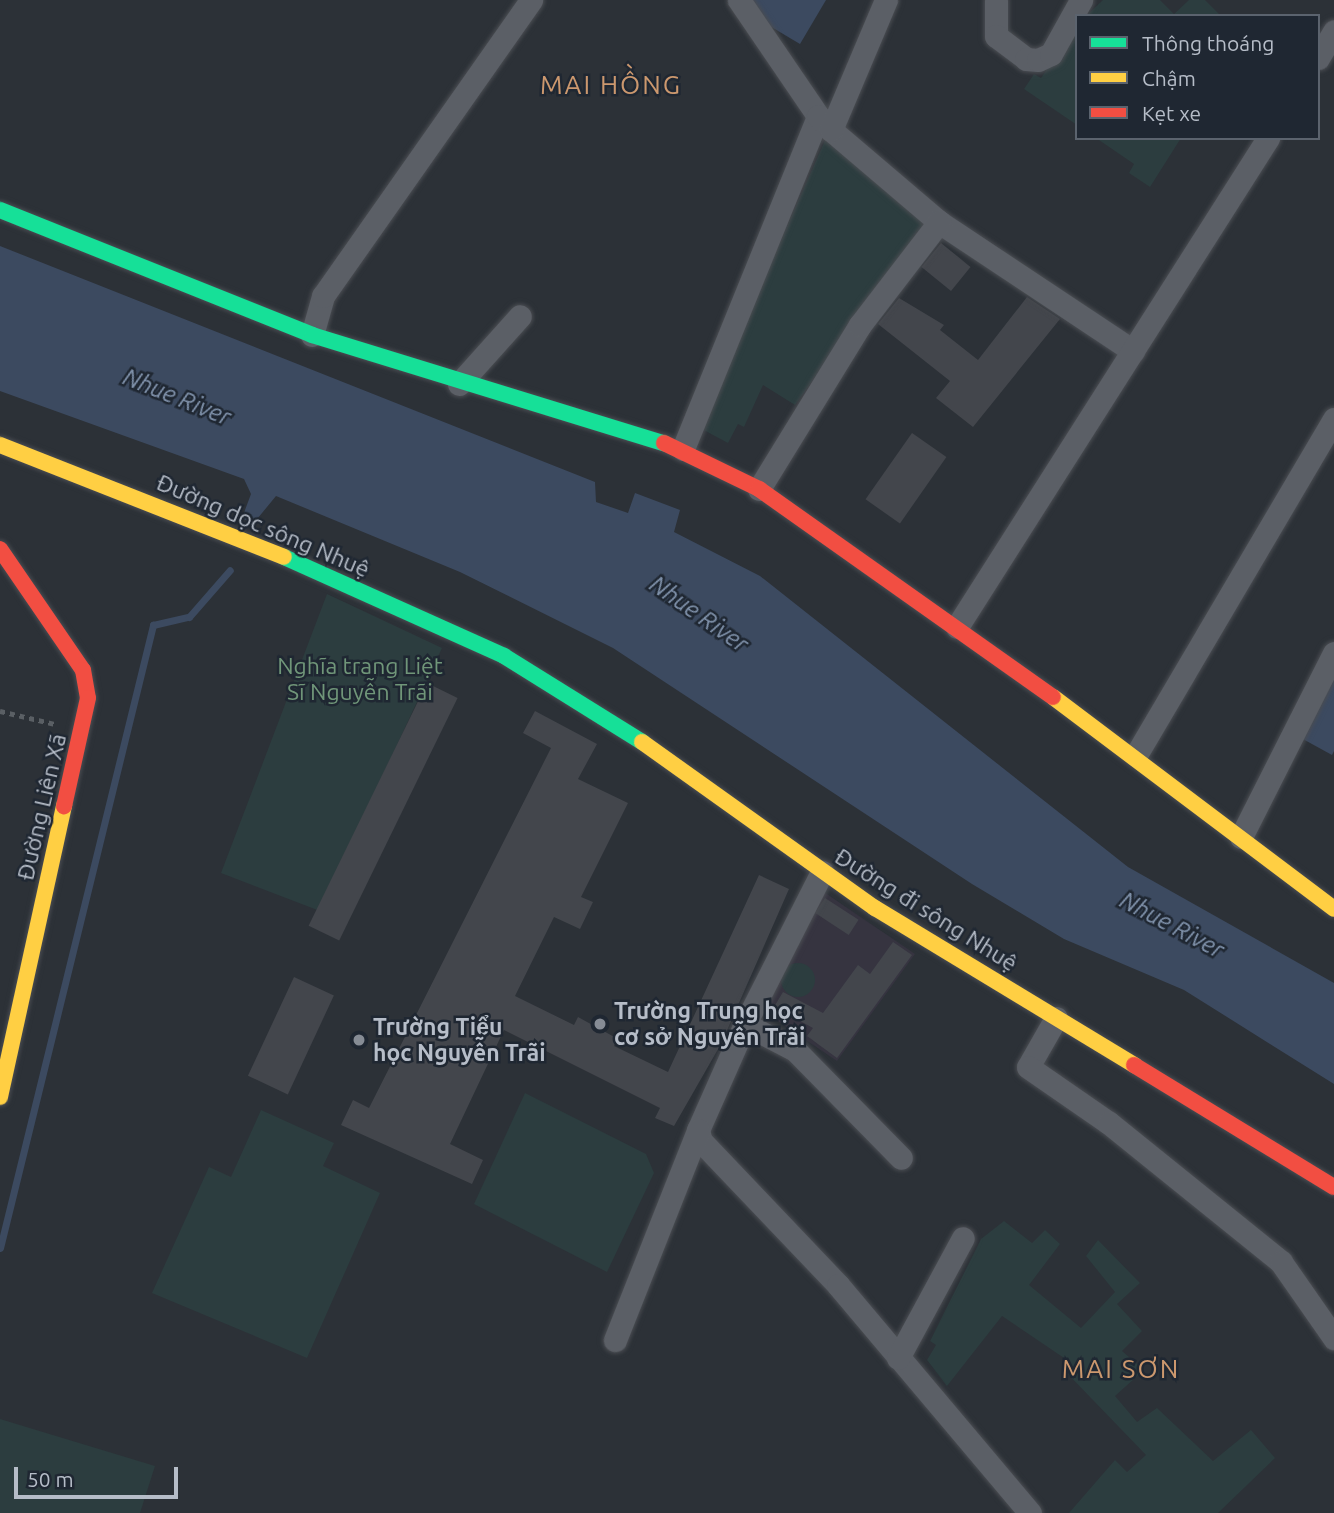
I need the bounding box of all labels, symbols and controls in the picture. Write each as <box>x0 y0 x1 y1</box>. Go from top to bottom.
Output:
legend <box>1075 14 1320 140</box>
text: Thông thoáng <box>1142 31 1274 55</box>
text: Chậm <box>1142 66 1196 90</box>
district label: MAI HỒNG <box>541 69 681 101</box>
text: Kẹt xe <box>1142 101 1201 125</box>
water label: Nhue River <box>119 362 235 432</box>
street label: Đường dọc sông Nhuệ <box>152 469 374 583</box>
water label: Nhue River <box>644 570 754 658</box>
park label: Nghĩa trang Liệt Sĩ Nguyễn Trãi <box>277 652 443 706</box>
street label: Đường Liên Xã <box>12 731 72 883</box>
street label: Đường đi sông Nhuệ <box>830 843 1022 977</box>
water label: Nhue River <box>1115 886 1229 964</box>
place label: Trường Trung học cơ sở Nguyễn Trãi <box>614 997 805 1051</box>
place label: Trường Tiểu học Nguyễn Trãi <box>373 1013 546 1067</box>
marker: Trường Trung học cơ sở Nguyễn Trãi <box>592 1016 608 1032</box>
marker: Trường Tiểu học Nguyễn Trãi <box>351 1032 367 1048</box>
district label: MAI SƠN <box>1063 1353 1179 1385</box>
scale bar <box>18 1454 182 1498</box>
text: 50 m <box>27 1467 74 1491</box>

